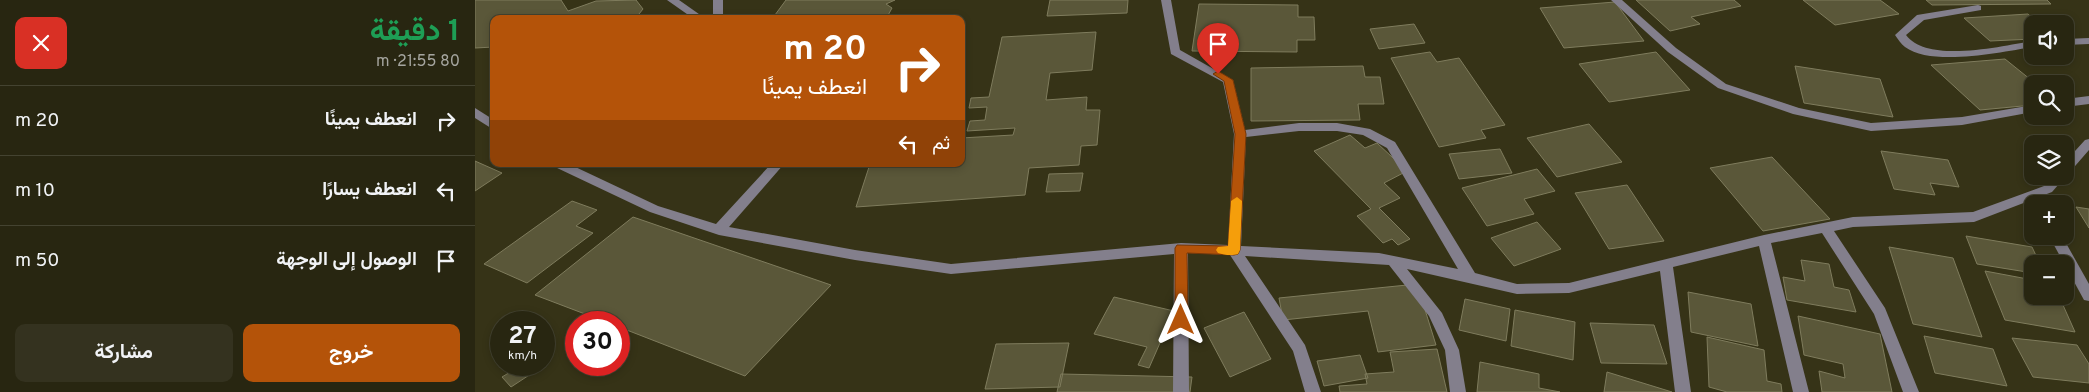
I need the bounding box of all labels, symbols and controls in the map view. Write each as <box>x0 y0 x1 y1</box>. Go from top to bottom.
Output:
text: 1 دقيقة <box>370 14 460 51</box>
map controls <box>2024 15 2074 305</box>
button: sound <box>2024 15 2074 65</box>
button: close <box>15 17 67 69</box>
pin <box>1197 23 1239 74</box>
text: 20 m <box>783 28 867 72</box>
icon: arrive <box>1204 30 1232 58</box>
icon: right <box>885 35 950 100</box>
text: 80 m · 21:55 <box>376 52 460 72</box>
text: انعطف يمينًا <box>762 75 867 102</box>
button: search <box>2024 75 2074 125</box>
icon: right <box>432 107 460 135</box>
text: انعطف يمينًا <box>325 108 417 132</box>
text: 20 m <box>15 109 59 133</box>
icon: left <box>894 130 922 158</box>
text: ثم <box>932 132 950 156</box>
button: layers <box>2024 135 2074 185</box>
icon: left <box>432 177 460 205</box>
text: انعطف يسارًا <box>322 178 417 202</box>
text: 10 m <box>15 179 55 203</box>
button: + <box>2024 195 2074 245</box>
icon: arrive <box>432 247 460 275</box>
text: الوصول إلى الوجهة <box>276 248 417 272</box>
text: 50 m <box>15 249 60 273</box>
button: − <box>2024 255 2074 305</box>
position arrow <box>1154 293 1206 345</box>
speed limit sign: 30 <box>565 311 630 376</box>
text: 27 <box>508 321 537 353</box>
button: مشاركة <box>15 324 233 382</box>
button: خروج <box>243 324 460 382</box>
text: km/h <box>508 348 537 364</box>

